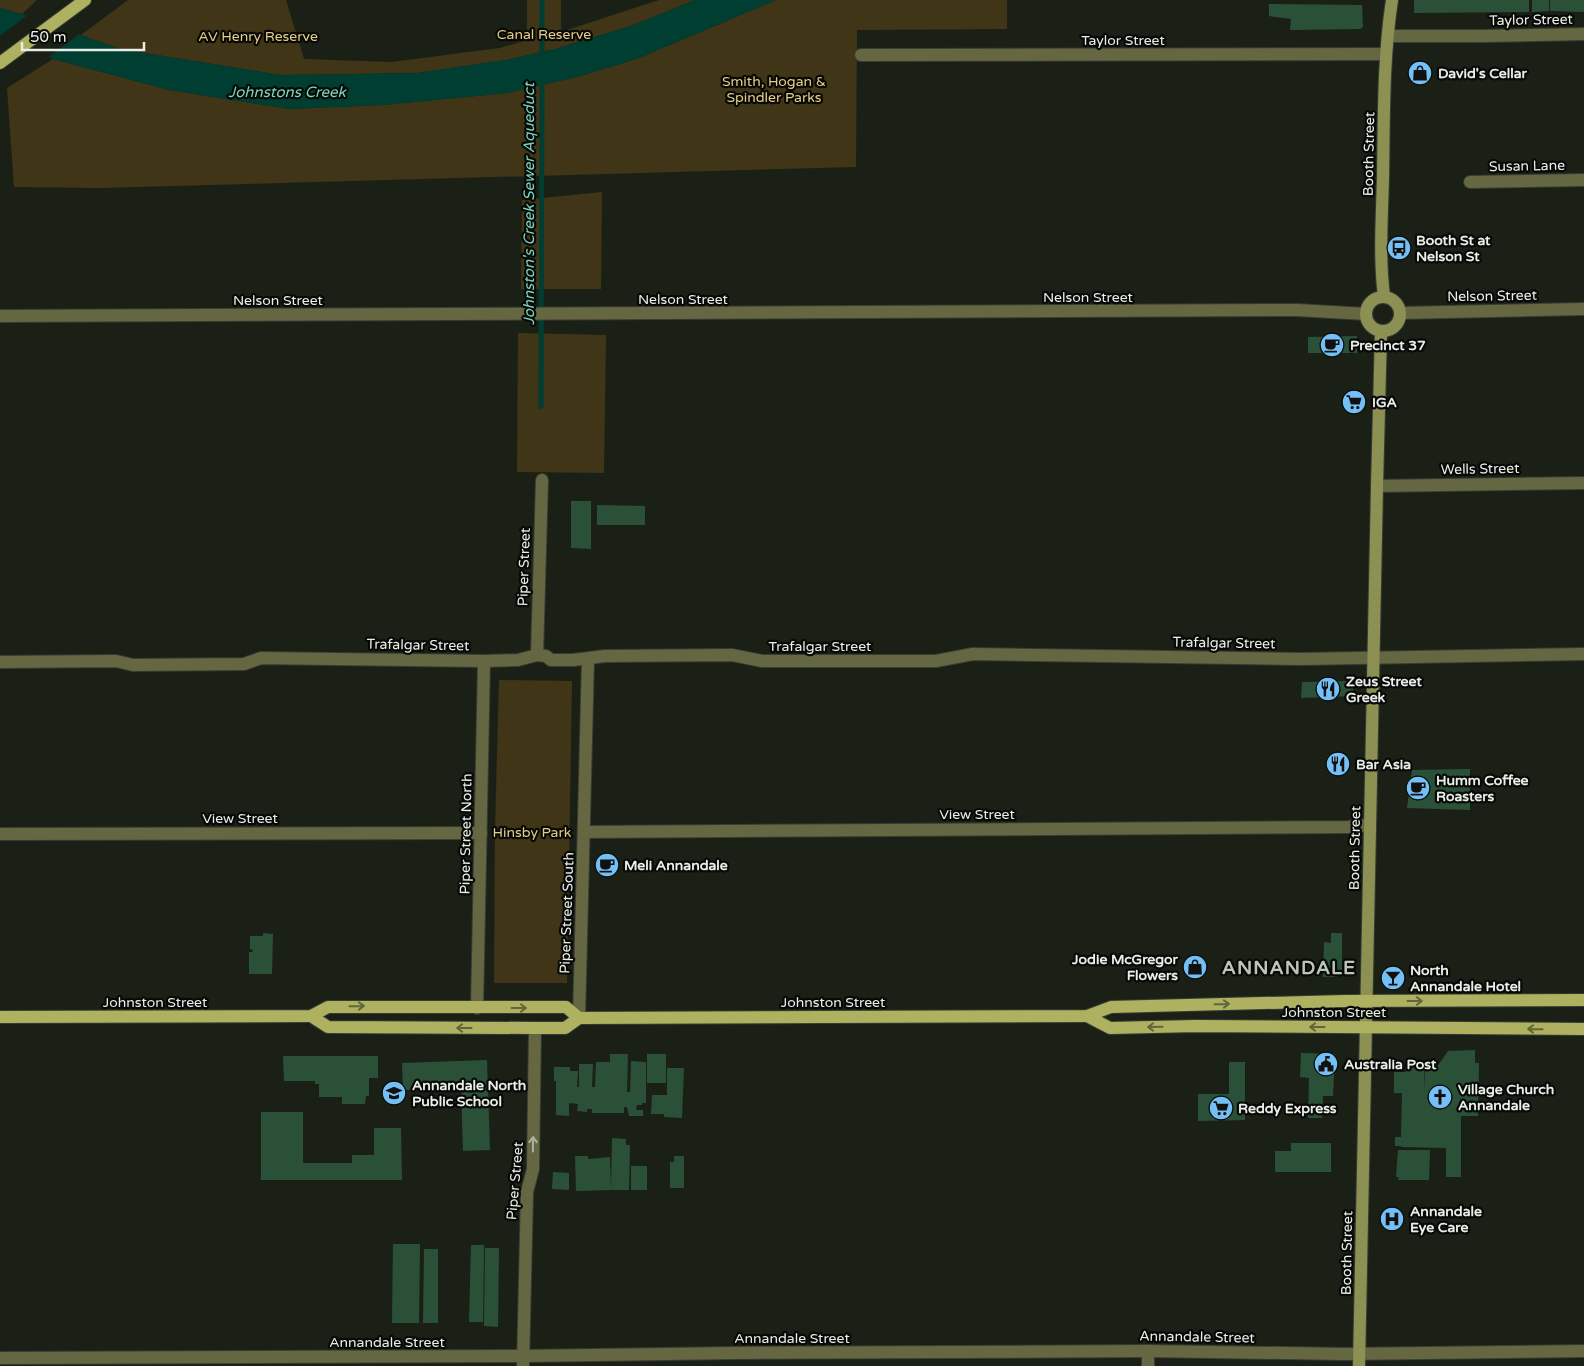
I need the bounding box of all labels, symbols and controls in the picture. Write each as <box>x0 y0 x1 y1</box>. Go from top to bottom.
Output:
street label: Taylor Street <box>1489 11 1574 29</box>
scale bar <box>22 20 145 52</box>
park label: Canal Reserve <box>497 26 591 43</box>
text: 50 m <box>30 28 67 46</box>
park label: AV Henry Reserve <box>198 28 318 45</box>
street label: Taylor Street <box>1081 32 1165 49</box>
shop icon: David's Cellar <box>1407 60 1433 86</box>
place label: David's Cellar <box>1438 65 1528 82</box>
park label: Smith, Hogan & Spindler Parks <box>722 73 826 106</box>
water label: Johnston's Creek Sewer Aqueduct <box>520 80 538 325</box>
water label: Johnstons Creek <box>228 83 348 101</box>
street label: Booth Street <box>1360 111 1378 196</box>
street label: Susan Lane <box>1489 157 1565 175</box>
place label: Booth St at Nelson St <box>1416 232 1491 265</box>
bus stop icon: Booth St at Nelson St <box>1386 235 1412 261</box>
street label: Nelson Street <box>1447 287 1538 305</box>
street label: Nelson Street <box>1043 289 1134 306</box>
street label: Nelson Street <box>638 291 729 308</box>
street label: Nelson Street <box>233 292 324 309</box>
cafe icon: Precinct 37 <box>1319 332 1345 358</box>
place label: Precinct 37 <box>1350 337 1426 354</box>
supermarket icon: IGA <box>1341 389 1367 415</box>
place label: IGA <box>1372 394 1398 411</box>
street label: Wells Street <box>1440 460 1520 478</box>
street label: Piper Street <box>514 527 534 607</box>
street label: Trafalgar Street <box>1172 634 1276 652</box>
street label: Trafalgar Street <box>366 636 470 654</box>
street label: Trafalgar Street <box>769 638 872 655</box>
place label: Zeus Street Greek <box>1346 673 1422 706</box>
restaurant icon: Zeus Street Greek <box>1315 676 1341 702</box>
restaurant icon: Bar Asia <box>1325 751 1351 777</box>
place label: Bar Asia <box>1356 756 1411 773</box>
place label: Humm Coffee Roasters <box>1436 772 1529 805</box>
street label: Piper Street North <box>456 773 476 895</box>
cafe icon: Humm Coffee Roasters <box>1405 775 1431 801</box>
street label: Booth Street <box>1346 805 1364 890</box>
street label: View Street <box>939 806 1015 823</box>
street label: View Street <box>202 810 278 827</box>
park label: Hinsby Park <box>493 824 572 841</box>
street label: Piper Street South <box>556 852 578 974</box>
cafe icon: Meli Annandale <box>594 852 620 878</box>
place label: Meli Annandale <box>624 857 728 874</box>
place label: Jodie McGregor Flowers <box>1071 951 1179 984</box>
shop icon: Jodie McGregor Flowers <box>1182 954 1208 980</box>
district label: ANNANDALE <box>1222 957 1356 979</box>
place label: North Annandale Hotel <box>1410 962 1521 995</box>
bar icon: North Annandale Hotel <box>1380 965 1406 991</box>
street label: Johnston Street <box>103 994 208 1011</box>
street label: Johnston Street <box>781 994 886 1011</box>
one-way arrow <box>1406 996 1423 1006</box>
one-way arrow <box>1213 1000 1229 1009</box>
one-way arrow <box>348 1001 365 1011</box>
one-way arrow <box>511 1003 527 1012</box>
street label: Johnston Street <box>1282 1004 1387 1021</box>
one-way arrow <box>1147 1022 1163 1032</box>
one-way arrow <box>1309 1022 1326 1032</box>
one-way arrow <box>456 1023 472 1033</box>
one-way arrow <box>1528 1024 1544 1034</box>
public building icon: Australia Post <box>1313 1051 1339 1077</box>
place label: Australia Post <box>1344 1056 1437 1073</box>
place label: Annandale North Public School <box>412 1077 526 1110</box>
school or university icon: Annandale North Public School <box>381 1080 407 1106</box>
place label: Village Church Annandale <box>1458 1081 1554 1114</box>
church icon: Village Church Annandale <box>1427 1084 1453 1110</box>
supermarket icon: Reddy Express <box>1208 1095 1234 1121</box>
place label: Reddy Express <box>1238 1100 1337 1117</box>
one-way arrow <box>528 1136 538 1152</box>
street label: Piper Street <box>503 1140 527 1221</box>
place label: Annandale Eye Care <box>1410 1203 1482 1236</box>
hospital icon: Annandale Eye Care <box>1379 1206 1405 1232</box>
street label: Booth Street <box>1338 1210 1356 1295</box>
street label: Annandale Street <box>1139 1327 1256 1347</box>
street label: Annandale Street <box>734 1330 850 1347</box>
street label: Annandale Street <box>329 1334 445 1351</box>

